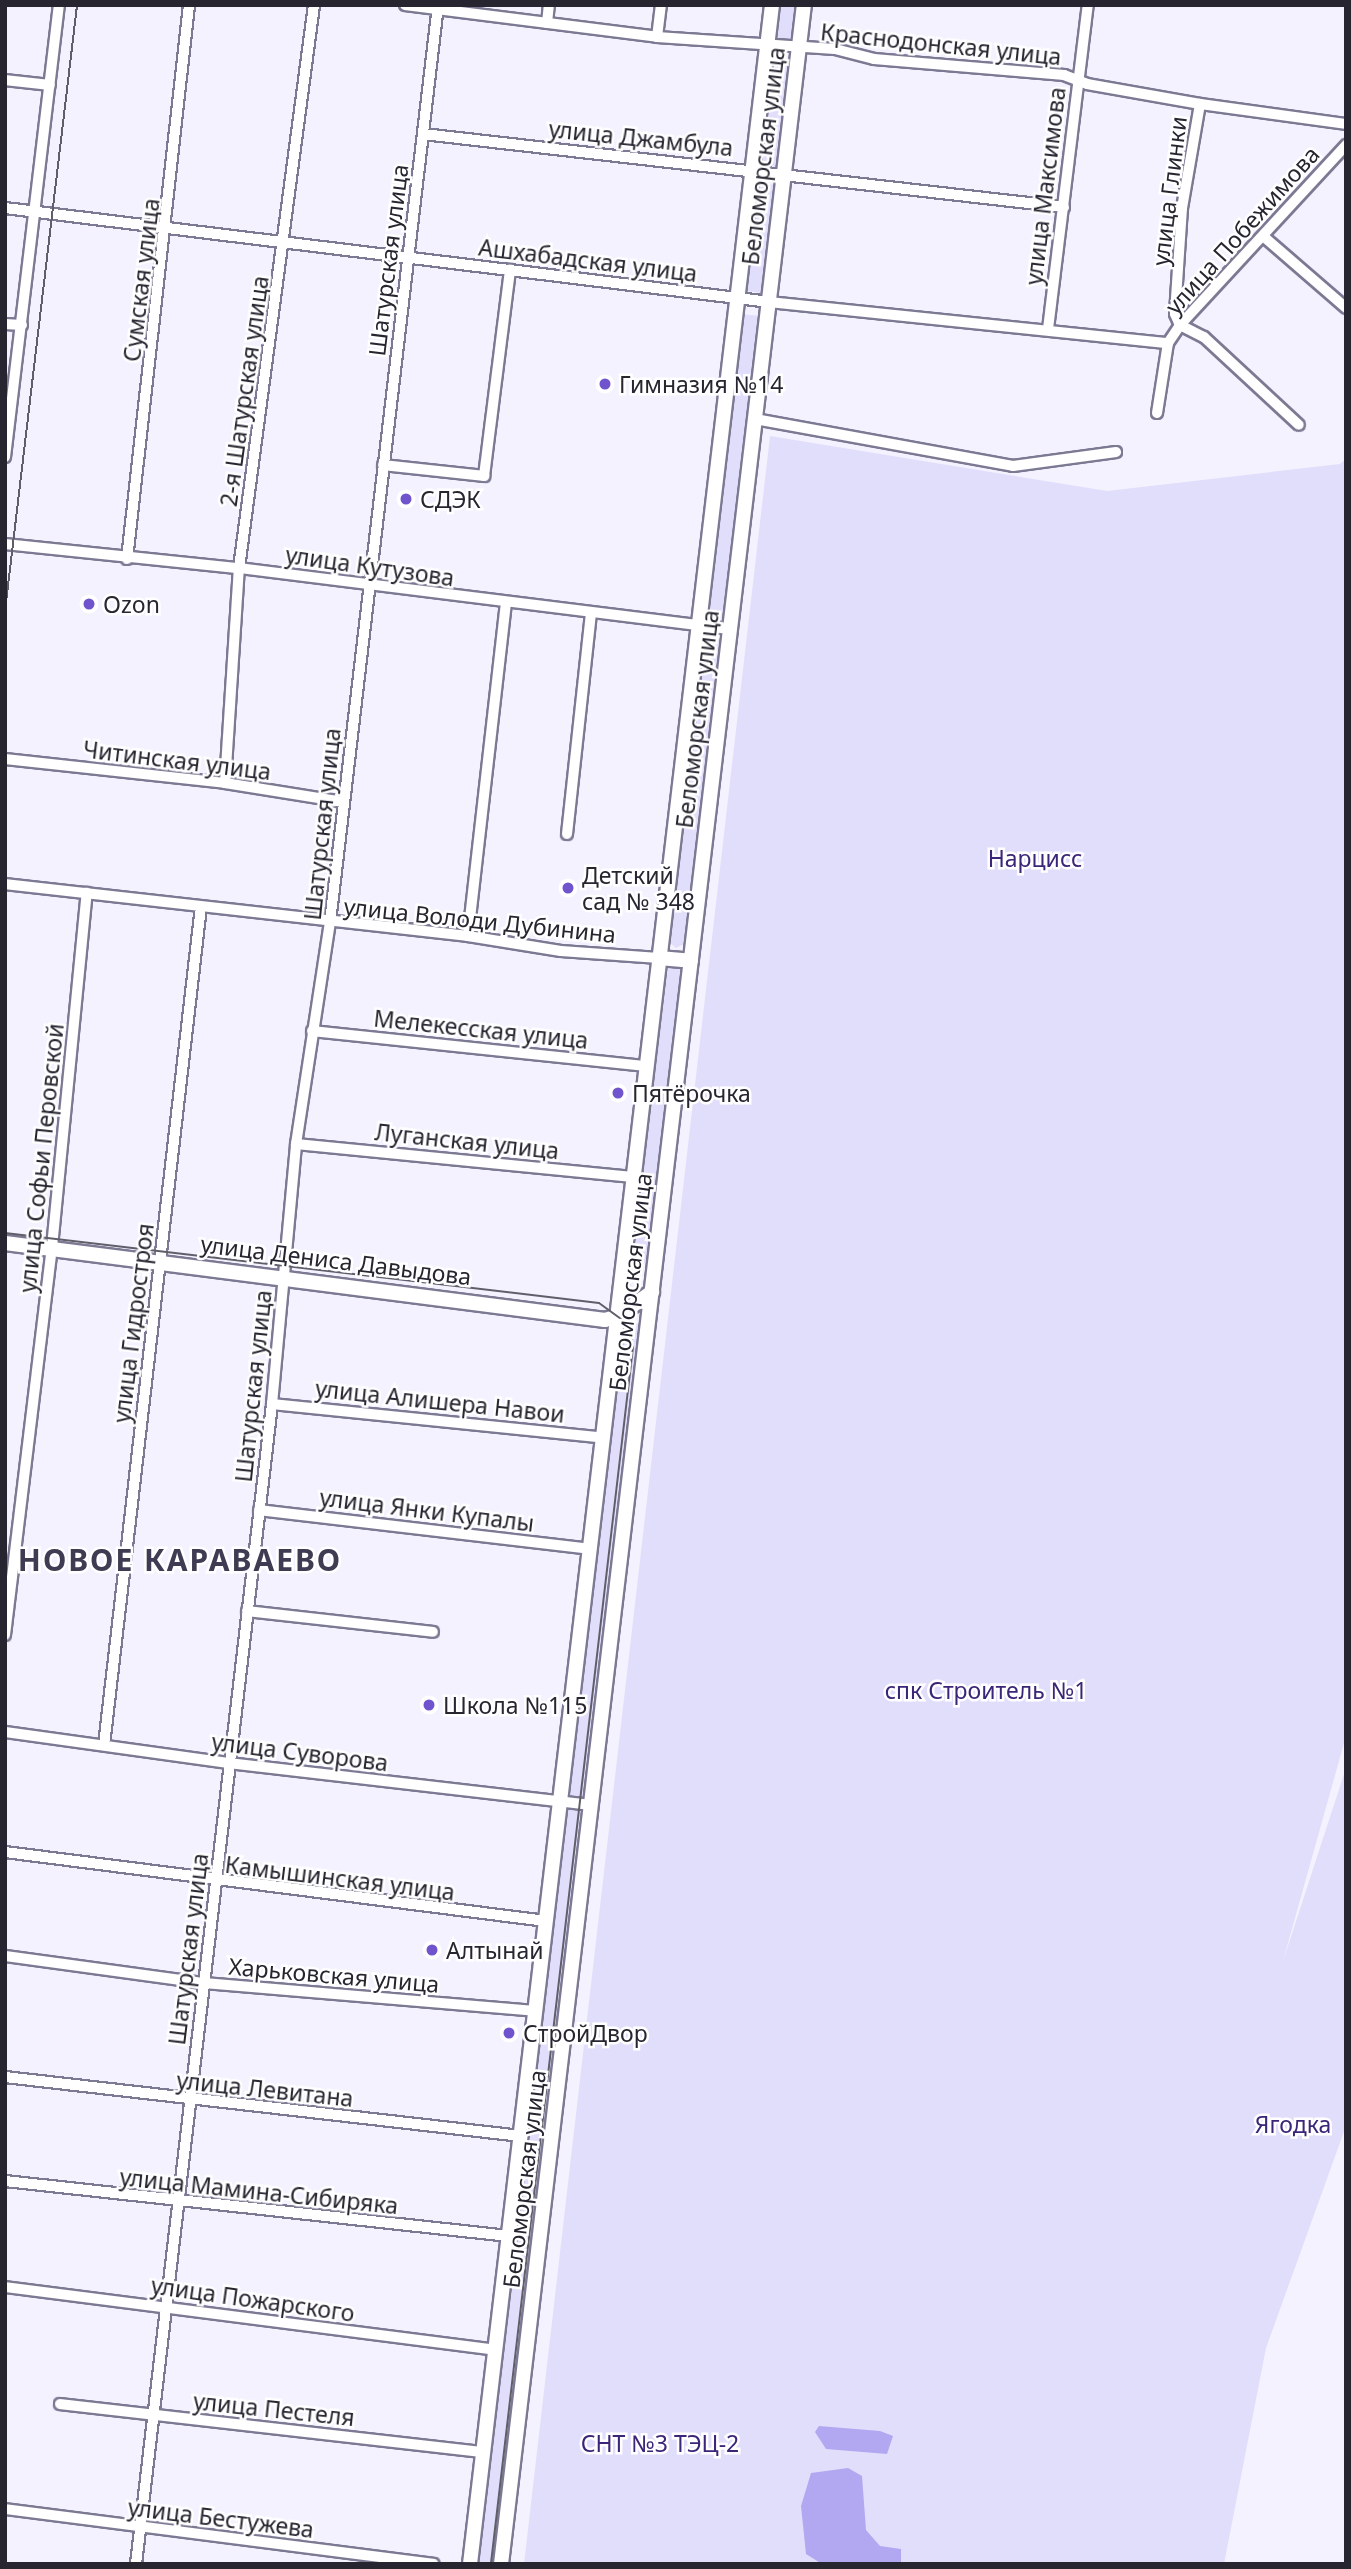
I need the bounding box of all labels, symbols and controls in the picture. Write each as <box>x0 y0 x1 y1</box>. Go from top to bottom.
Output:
street label: Краснодонская улица <box>819 18 1063 70</box>
street label: Беломорская улица <box>736 45 790 267</box>
street label: улица Максимова <box>1019 85 1071 287</box>
street label: улица Джамбула <box>547 115 735 161</box>
street label: улица Глинки <box>1146 115 1192 267</box>
street label: улица Побежимова <box>1159 140 1325 320</box>
street label: Шатурская улица <box>363 162 413 358</box>
street label: Сумская улица <box>117 197 165 363</box>
street label: Ашхабадская улица <box>477 233 699 287</box>
street label: 2-я Шатурская улица <box>214 274 274 508</box>
place label: Гимназия №14 <box>619 370 783 398</box>
marker: Гимназия №14 <box>597 376 613 392</box>
place label: СДЭК <box>420 485 481 513</box>
marker: СДЭК <box>398 491 414 507</box>
street label: улица Кутузова <box>284 540 456 592</box>
place label: Ozon <box>103 590 160 618</box>
marker: Ozon <box>81 596 97 612</box>
street label: Беломорская улица <box>670 608 724 830</box>
street label: Шатурская улица <box>298 727 346 921</box>
street label: Читинская улица <box>81 735 273 785</box>
park label: Нарцисс <box>988 844 1082 872</box>
place label: Детский сад № 348 <box>582 861 695 915</box>
marker: Детский сад № 348 <box>560 880 576 896</box>
street label: улица Володи Дубинина <box>343 892 617 948</box>
street label: Мелекесская улица <box>372 1004 590 1054</box>
street label: улица Софьи Перовской <box>13 1022 69 1294</box>
place label: Пятёрочка <box>632 1079 751 1107</box>
marker: Пятёрочка <box>610 1085 626 1101</box>
street label: Луганская улица <box>374 1118 560 1164</box>
street label: Беломорская улица <box>603 1171 657 1393</box>
street label: улица Гидростроя <box>107 1222 159 1424</box>
street label: улица Дениса Давыдова <box>199 1230 473 1290</box>
street label: Шатурская улица <box>229 1289 277 1483</box>
street label: улица Алишера Навои <box>314 1374 566 1428</box>
street label: улица Янки Купалы <box>318 1483 536 1537</box>
district label: НОВОЕ КАРАВАЕВО <box>20 1542 340 1578</box>
park label: спк Строитель №1 <box>885 1676 1087 1704</box>
place label: Школа №115 <box>443 1691 587 1719</box>
marker: Школа №115 <box>421 1697 437 1713</box>
street label: улица Суворова <box>210 1727 390 1777</box>
street label: Камышинская улица <box>224 1850 456 1906</box>
street label: Шатурская улица <box>163 1851 213 2047</box>
place label: Алтынай <box>446 1936 544 1964</box>
marker: Алтынай <box>424 1942 440 1958</box>
street label: Харьковская улица <box>228 1952 440 1998</box>
place label: СтройДвор <box>523 2019 648 2047</box>
marker: СтройДвор <box>501 2025 517 2041</box>
street label: улица Левитана <box>175 2066 355 2112</box>
street label: Беломорская улица <box>497 2068 551 2290</box>
park label: Ягодка <box>1255 2110 1331 2138</box>
street label: улица Мамина-Сибиряка <box>118 2163 400 2219</box>
street label: улица Пожарского <box>149 2271 357 2327</box>
street label: улица Пестеля <box>192 2387 356 2431</box>
park label: СНТ №3 ТЭЦ-2 <box>581 2429 739 2457</box>
street label: улица Бестужева <box>126 2493 316 2543</box>

